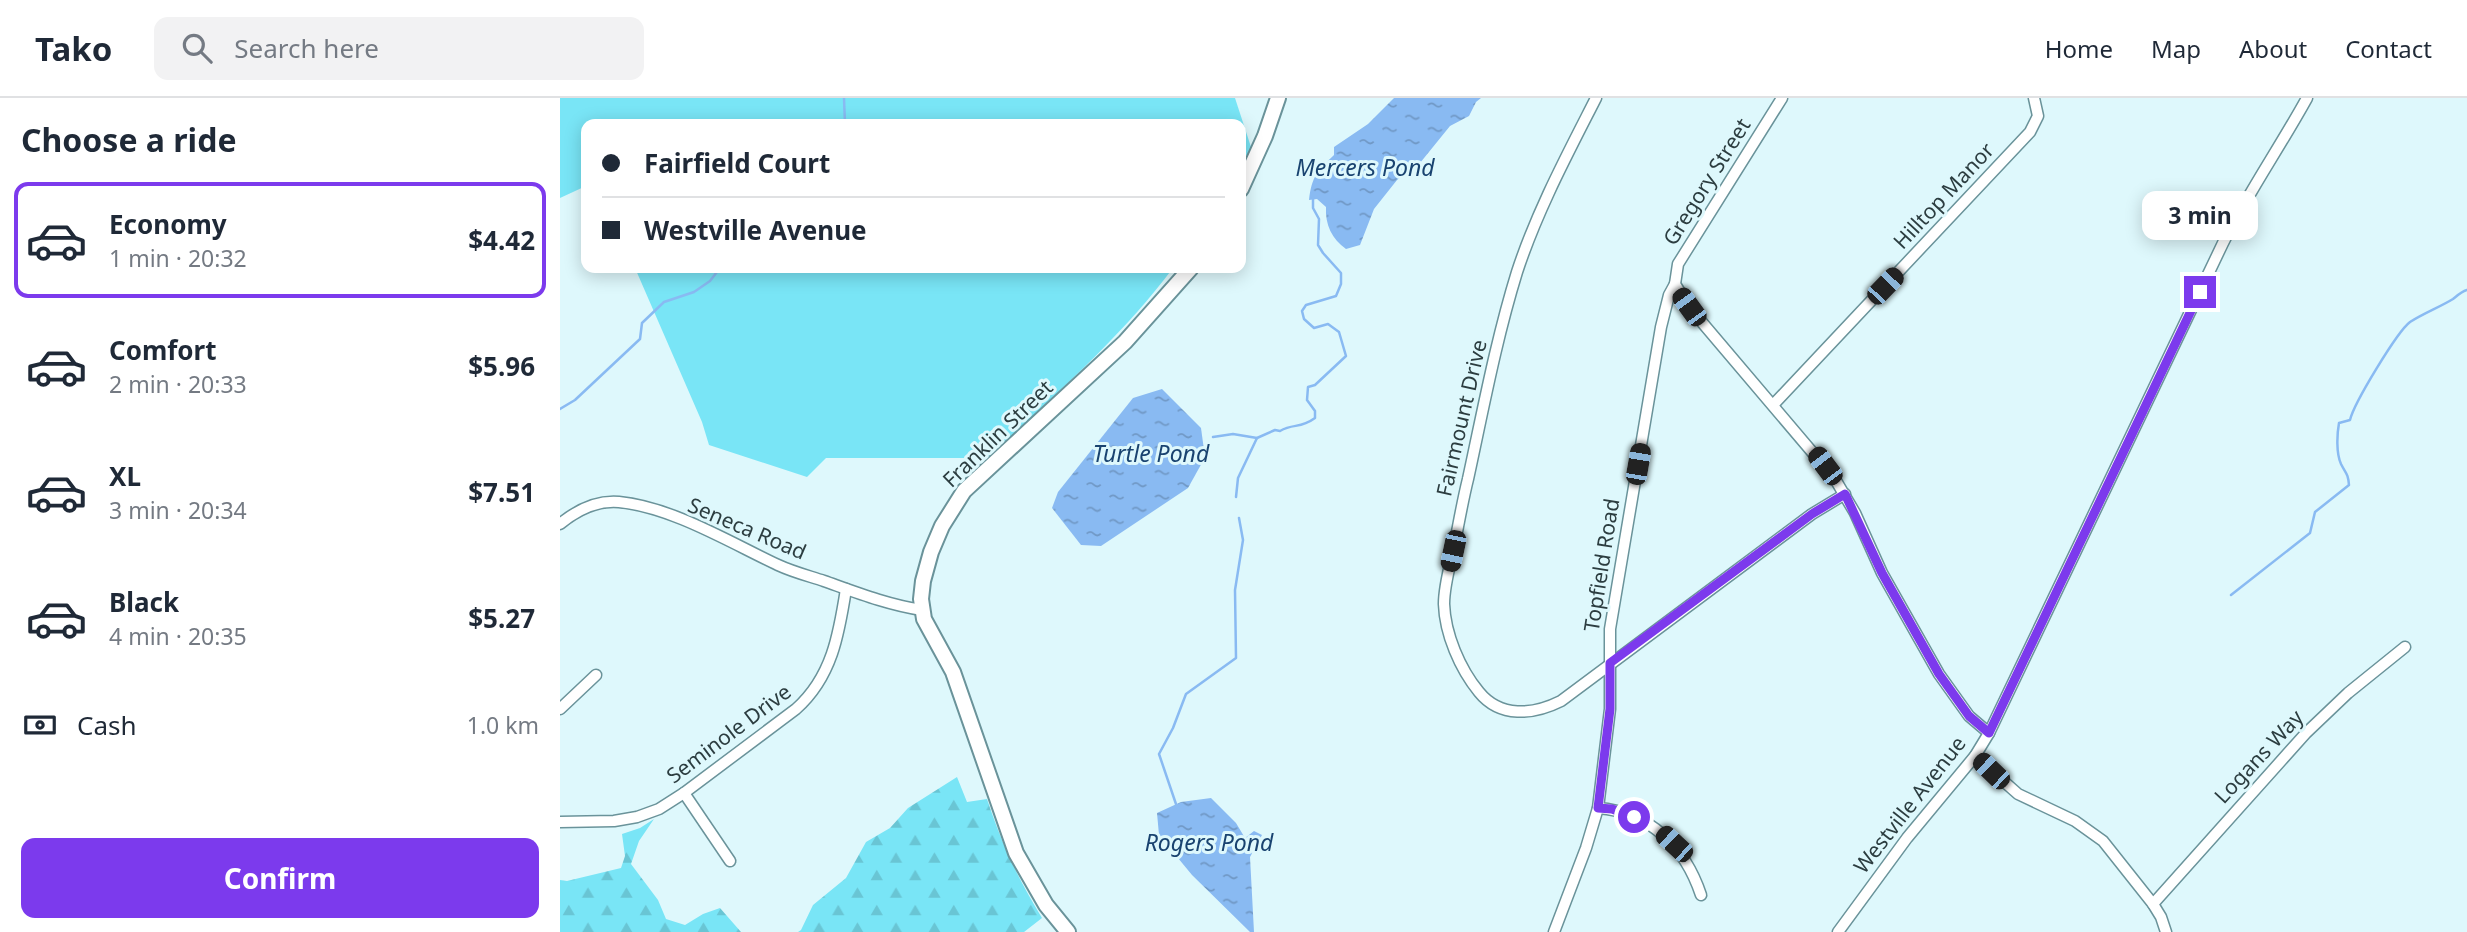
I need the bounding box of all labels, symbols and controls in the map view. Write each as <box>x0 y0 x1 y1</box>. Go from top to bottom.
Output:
search box <box>154 17 644 80</box>
text: Tako <box>35 26 112 71</box>
icon: search <box>178 29 216 67</box>
text: Search here <box>234 30 379 66</box>
text: Home <box>2045 32 2113 65</box>
text: Map <box>2151 32 2201 65</box>
text: About <box>2239 32 2307 65</box>
text: Contact <box>2345 32 2432 65</box>
street label: Gregory Street <box>1656 112 1757 250</box>
text: Choose a ride <box>21 118 237 161</box>
street label: Hilltop Manor <box>1887 136 2000 254</box>
text: Fairfield Court <box>644 145 830 181</box>
water label: Mercers Pond <box>1295 151 1435 183</box>
callout: 3 min <box>2142 190 2258 240</box>
text: 3 min <box>2168 199 2232 231</box>
text: Economy <box>109 206 227 242</box>
icon: car <box>25 209 88 272</box>
text: Westville Avenue <box>644 212 867 248</box>
text: $4.42 <box>468 222 535 258</box>
text: 1 min · 20:32 <box>109 242 247 274</box>
car <box>1863 264 1908 308</box>
route end <box>2184 276 2216 308</box>
car <box>1669 284 1710 330</box>
text: Comfort <box>109 332 217 368</box>
icon: car <box>25 335 88 398</box>
street label: Fairmount Drive <box>1429 337 1493 499</box>
text: $5.96 <box>468 348 535 384</box>
text: 2 min · 20:33 <box>109 368 247 400</box>
street label: Franklin Street <box>936 373 1059 493</box>
water label: Turtle Pond <box>1093 437 1210 469</box>
car <box>1625 441 1652 487</box>
car <box>1804 443 1847 489</box>
text: XL <box>109 458 141 494</box>
icon: car <box>25 461 88 524</box>
text: $7.51 <box>468 474 535 510</box>
street label: Seneca Road <box>684 491 811 566</box>
text: 3 min · 20:34 <box>109 494 247 526</box>
street label: Topfield Road <box>1577 496 1625 633</box>
car <box>1439 528 1468 574</box>
text: Black <box>109 584 179 620</box>
icon: car <box>25 587 88 650</box>
text: $5.27 <box>468 600 535 636</box>
text: 4 min · 20:35 <box>109 620 247 652</box>
street label: Seminole Drive <box>661 677 796 789</box>
street label: Logans Way <box>2208 703 2309 809</box>
icon: cash <box>21 706 59 744</box>
text: Cash <box>77 707 137 743</box>
text: 1.0 km <box>467 709 539 741</box>
street label: Westville Avenue <box>1847 730 1972 879</box>
car <box>1969 749 2014 793</box>
route start <box>1618 801 1650 833</box>
car <box>1652 822 1697 866</box>
water label: Rogers Pond <box>1145 826 1274 858</box>
button: Confirm <box>21 838 539 918</box>

